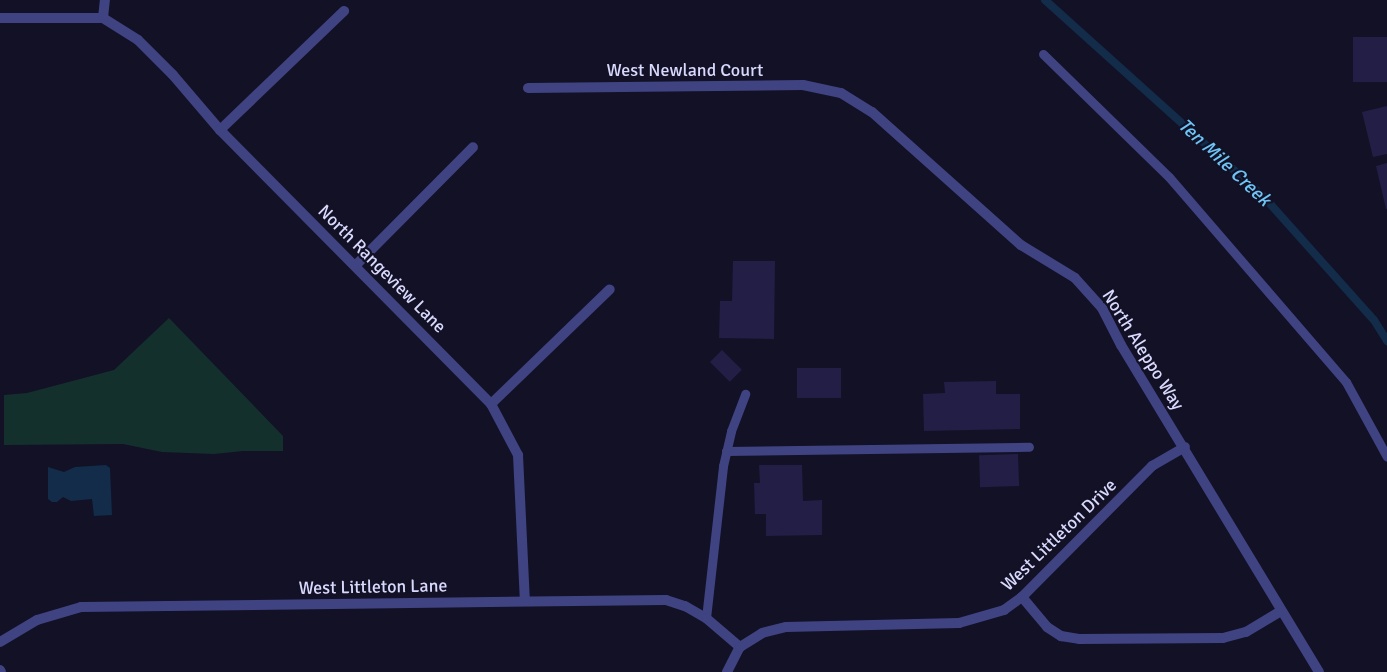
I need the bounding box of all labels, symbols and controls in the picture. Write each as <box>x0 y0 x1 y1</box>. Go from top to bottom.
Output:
street label: West Newland Court <box>607 59 763 81</box>
water label: Ten Mile Creek <box>1173 114 1275 212</box>
street label: North Rangeview Lane <box>313 200 451 338</box>
street label: North Aleppo Way <box>1097 286 1189 414</box>
street label: West Littleton Drive <box>997 474 1121 596</box>
street label: West Littleton Lane <box>298 575 448 599</box>

